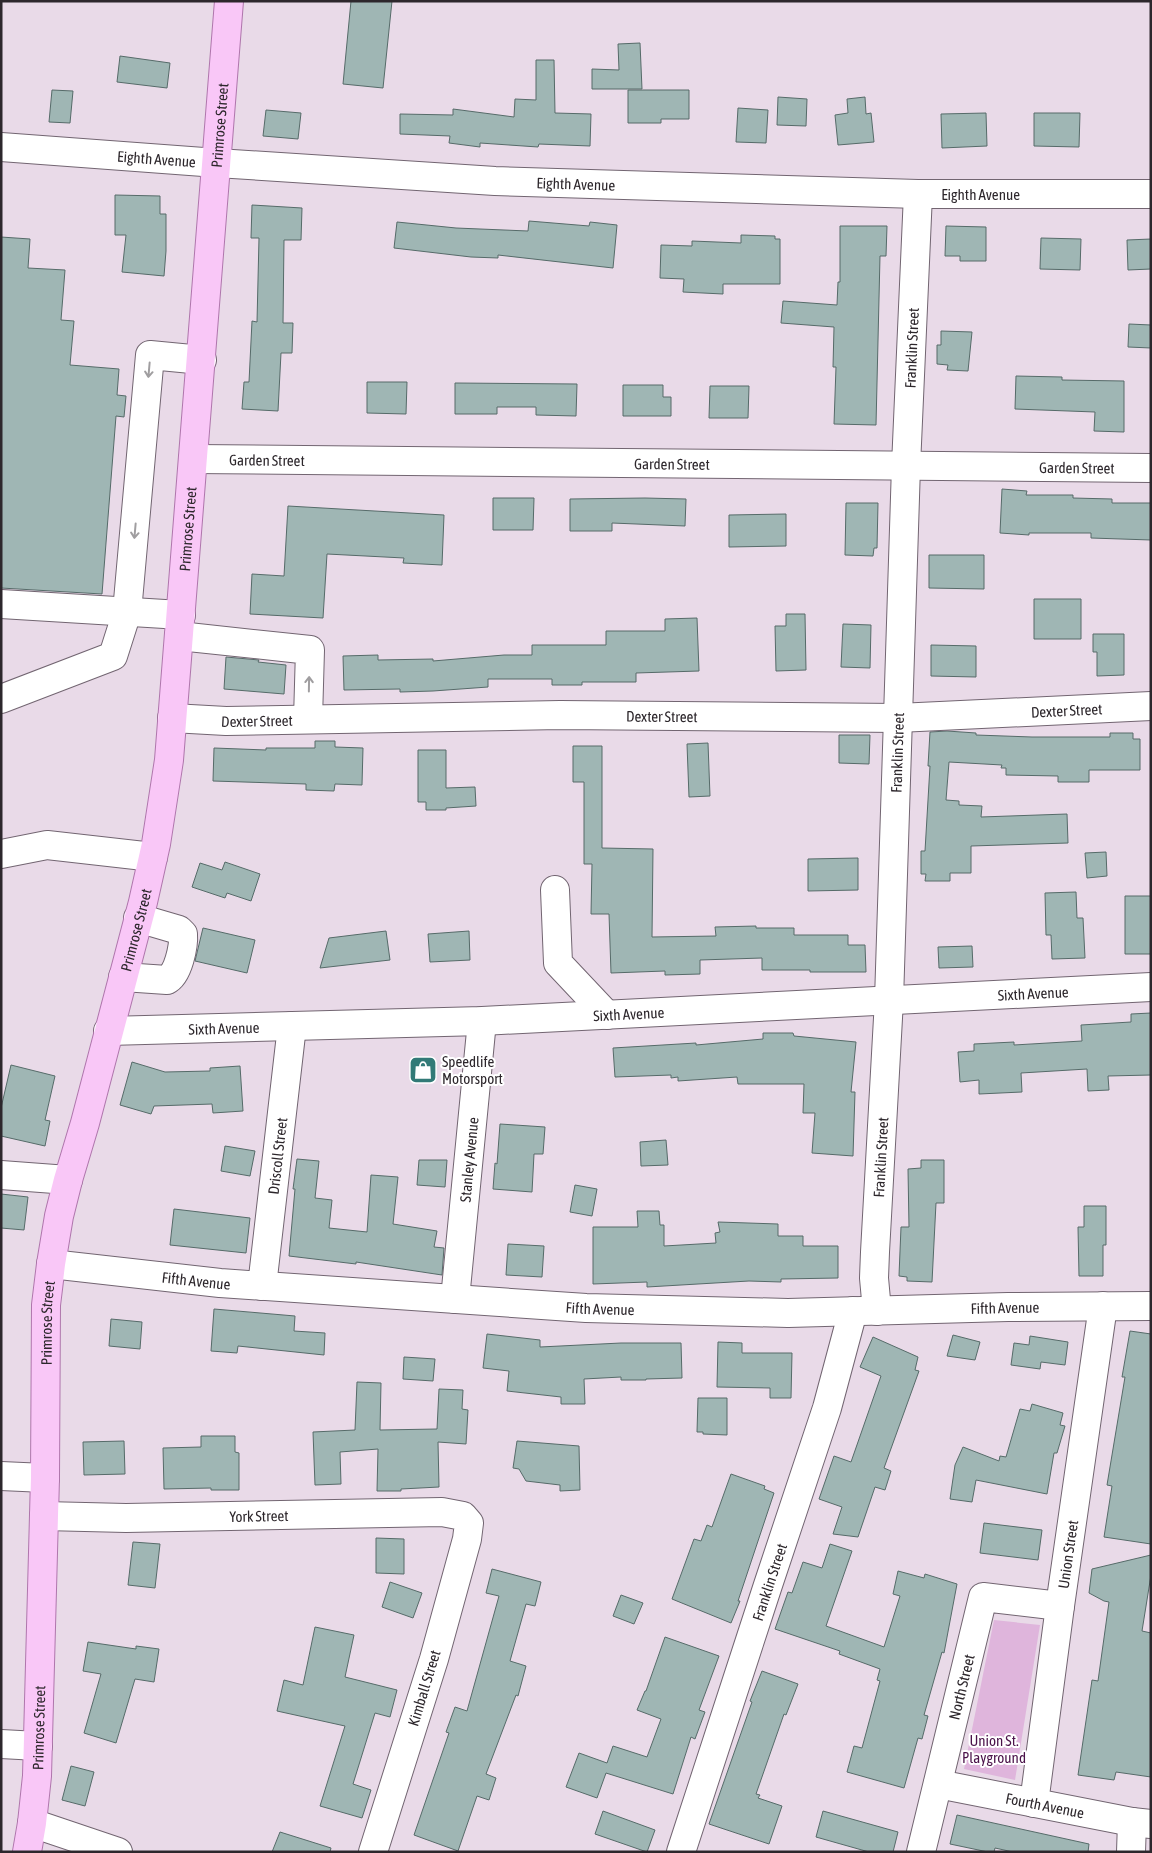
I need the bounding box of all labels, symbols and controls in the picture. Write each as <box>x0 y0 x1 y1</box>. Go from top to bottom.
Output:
street label: Primrose Street <box>207 82 231 168</box>
street label: Eighth Avenue <box>117 147 197 170</box>
street label: Eighth Avenue <box>536 174 616 193</box>
street label: Eighth Avenue <box>941 186 1020 203</box>
street label: Franklin Street <box>901 307 921 389</box>
one-way arrow <box>144 361 154 377</box>
street label: Garden Street <box>229 451 305 469</box>
street label: Garden Street <box>634 455 710 472</box>
street label: Garden Street <box>1039 458 1115 476</box>
street label: Primrose Street <box>175 486 199 572</box>
one-way arrow <box>130 523 139 539</box>
one-way arrow <box>304 677 313 693</box>
street label: Dexter Street <box>1031 700 1103 720</box>
street label: Dexter Street <box>626 707 698 725</box>
street label: Dexter Street <box>221 711 293 730</box>
street label: Franklin Street <box>887 712 907 793</box>
street label: Primrose Street <box>117 887 154 973</box>
street label: Sixth Avenue <box>997 983 1069 1003</box>
street label: Sixth Avenue <box>593 1003 665 1024</box>
street label: Sixth Avenue <box>188 1018 260 1037</box>
place label: Speedlife Motorsport <box>442 1053 503 1087</box>
shop icon: Speedlife Motorsport <box>408 1055 438 1085</box>
street label: Stanley Avenue <box>456 1116 481 1203</box>
street label: Driscoll Street <box>264 1117 290 1195</box>
street label: Franklin Street <box>870 1117 891 1198</box>
street label: Fifth Avenue <box>161 1268 231 1292</box>
street label: Primrose Street <box>37 1280 57 1365</box>
street label: Fifth Avenue <box>565 1298 635 1318</box>
street label: Fifth Avenue <box>970 1298 1040 1317</box>
street label: York Street <box>229 1506 289 1525</box>
street label: Union Street <box>1054 1519 1081 1590</box>
street label: Franklin Street <box>748 1541 790 1623</box>
street label: Kimball Street <box>404 1648 444 1728</box>
street label: North Street <box>945 1652 977 1721</box>
street label: Primrose Street <box>29 1685 48 1770</box>
park label: Union St. Playground <box>962 1732 1026 1766</box>
street label: Fourth Avenue <box>1004 1789 1086 1821</box>

